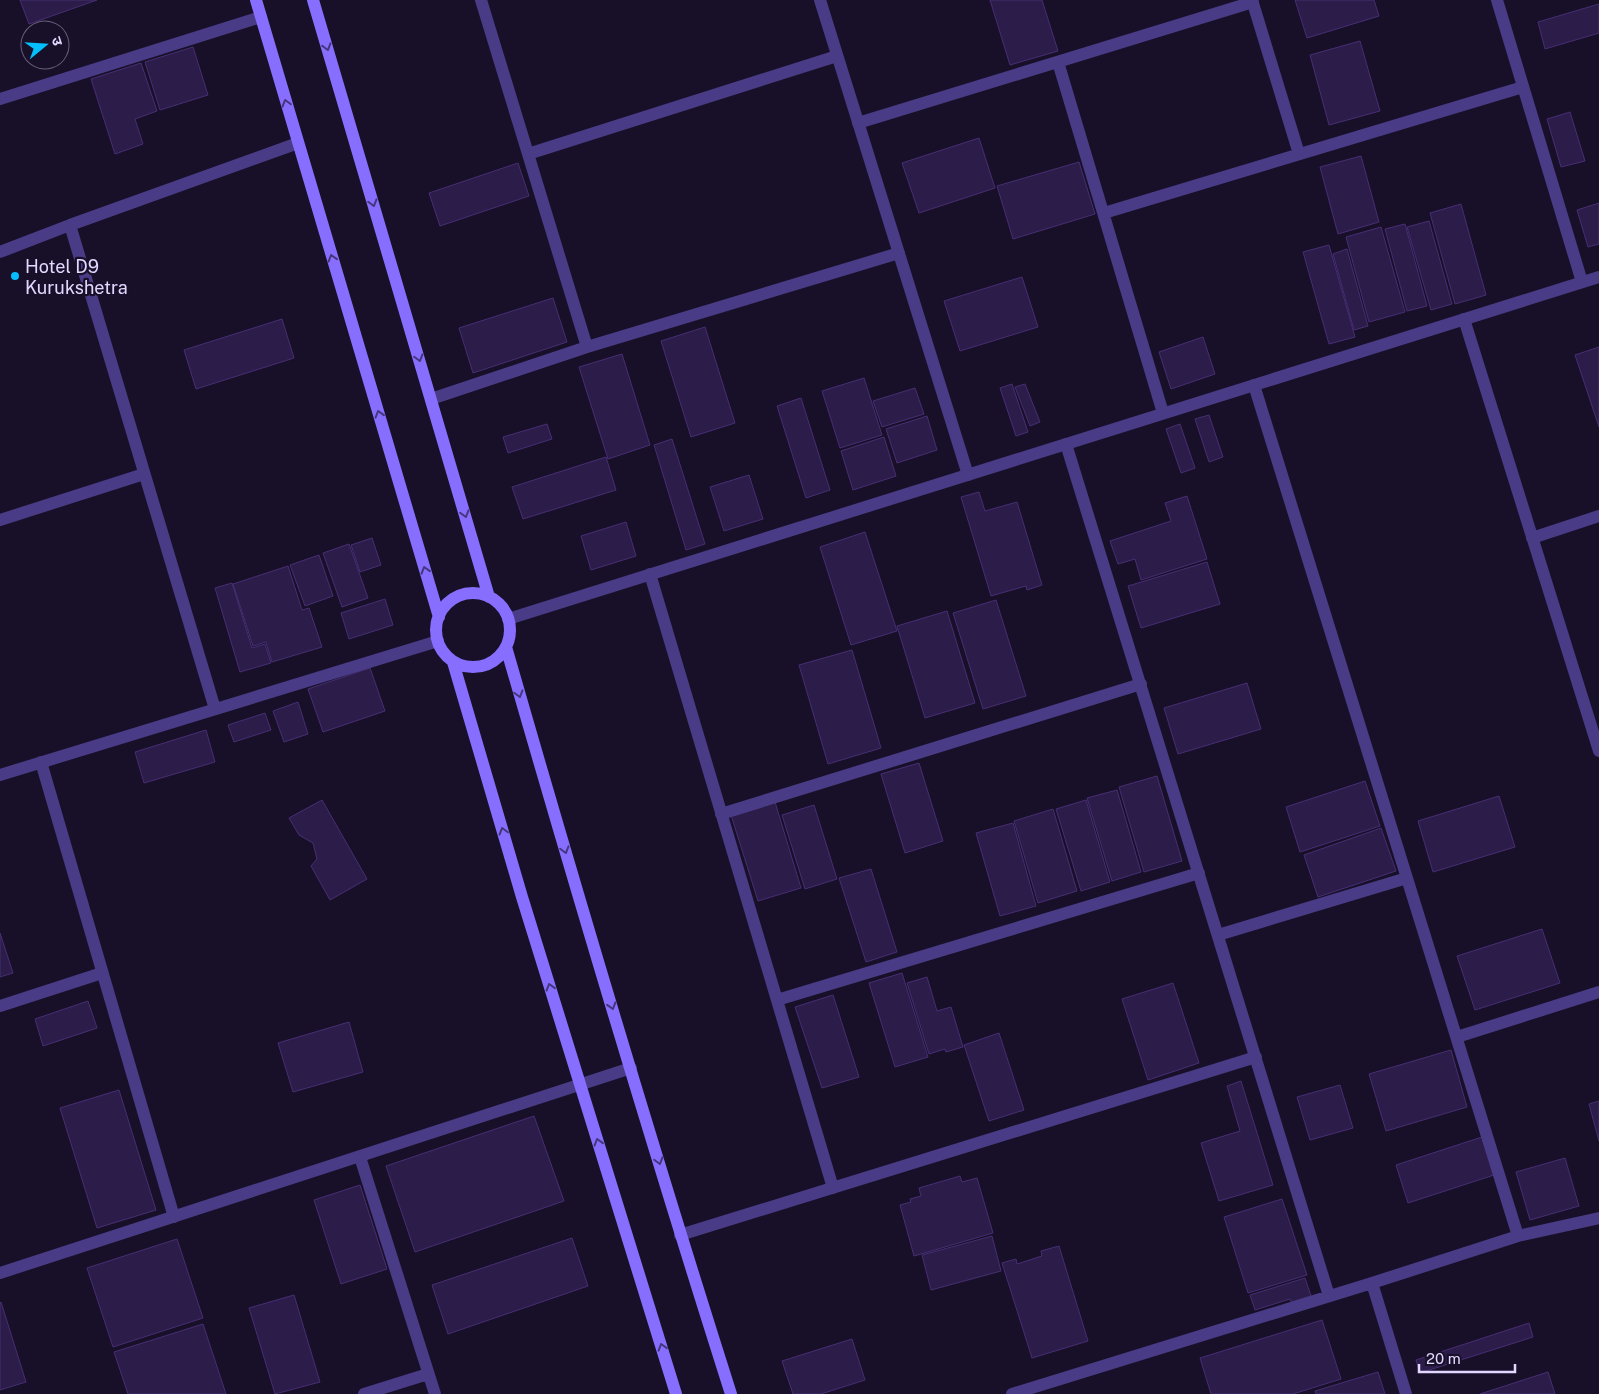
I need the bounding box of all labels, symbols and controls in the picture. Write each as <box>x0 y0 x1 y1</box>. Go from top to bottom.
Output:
north arrow <box>20 20 70 70</box>
text: उ <box>48 35 66 48</box>
one-way arrow <box>321 42 331 50</box>
one-way arrow <box>282 99 292 107</box>
one-way arrow <box>367 198 377 206</box>
one-way arrow <box>328 255 338 263</box>
place label: Hotel D9 Kurukshetra <box>25 256 128 298</box>
marker: Hotel D9 Kurukshetra <box>9 270 21 282</box>
one-way arrow <box>413 354 423 362</box>
one-way arrow <box>374 410 384 419</box>
one-way arrow <box>459 510 469 518</box>
one-way arrow <box>420 566 430 574</box>
one-way arrow <box>514 690 524 698</box>
one-way arrow <box>498 828 508 836</box>
one-way arrow <box>559 846 569 854</box>
one-way arrow <box>545 983 555 992</box>
one-way arrow <box>606 1001 616 1009</box>
one-way arrow <box>594 1138 604 1147</box>
one-way arrow <box>653 1157 663 1165</box>
scale bar <box>1419 1342 1515 1374</box>
one-way arrow <box>657 1344 667 1352</box>
text: 20 m <box>1426 1350 1461 1367</box>

